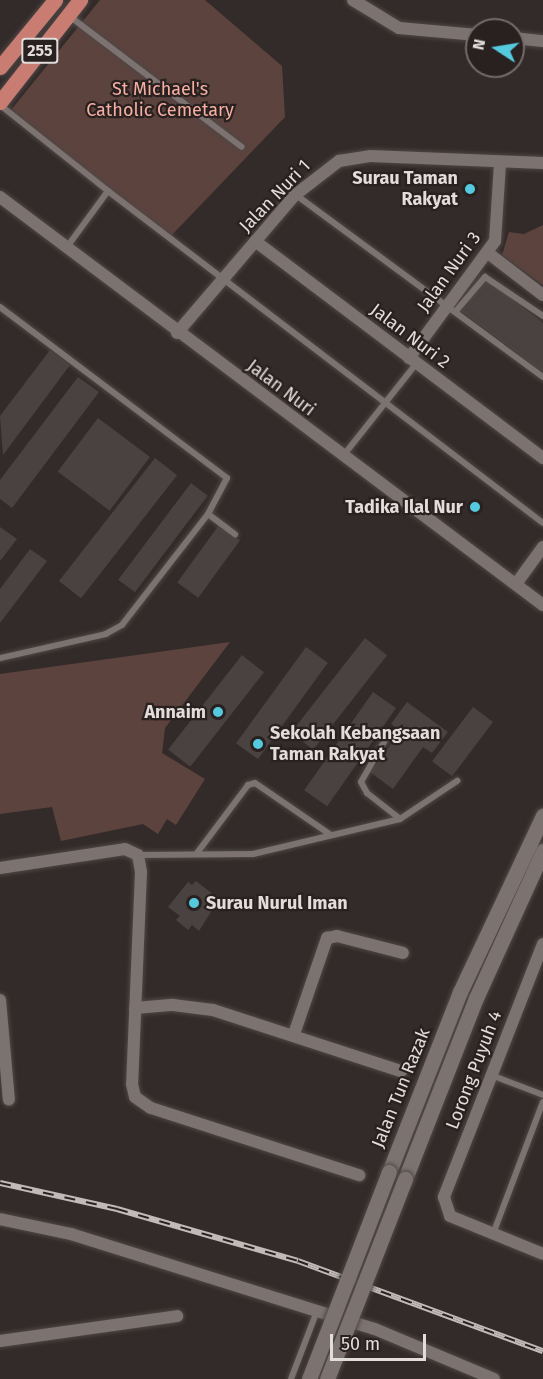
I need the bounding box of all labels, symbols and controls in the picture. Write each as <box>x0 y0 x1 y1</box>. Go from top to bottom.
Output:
north arrow <box>465 18 525 78</box>
text: N <box>468 37 489 52</box>
road number: 255 <box>20 38 60 64</box>
park label: St Michael's Catholic Cemetary <box>86 79 234 122</box>
street label: Jalan Nuri 1 <box>235 155 315 237</box>
place label: Surau Taman Rakyat <box>352 168 458 210</box>
marker: Surau Taman Rakyat <box>463 182 477 196</box>
street label: Jalan Nuri 3 <box>413 228 485 316</box>
street label: Jalan Nuri 2 <box>366 299 454 373</box>
street label: Jalan Nuri <box>242 355 320 421</box>
place label: Tadika Ilal Nur <box>345 496 463 518</box>
marker: Tadika Ilal Nur <box>468 500 482 514</box>
place label: Annaim <box>144 701 206 723</box>
marker: Annaim <box>211 705 225 719</box>
place label: Sekolah Kebangsaan Taman Rakyat <box>270 723 440 766</box>
marker: Sekolah Kebangsaan Taman Rakyat <box>251 737 265 751</box>
place label: Surau Nurul Iman <box>206 892 348 914</box>
marker: Surau Nurul Iman <box>187 896 201 910</box>
street label: Lorong Puyuh 4 <box>441 1008 507 1132</box>
street label: Jalan Tun Razak <box>367 1025 435 1151</box>
scale bar <box>333 1322 429 1360</box>
text: 50 m <box>341 1333 380 1355</box>

